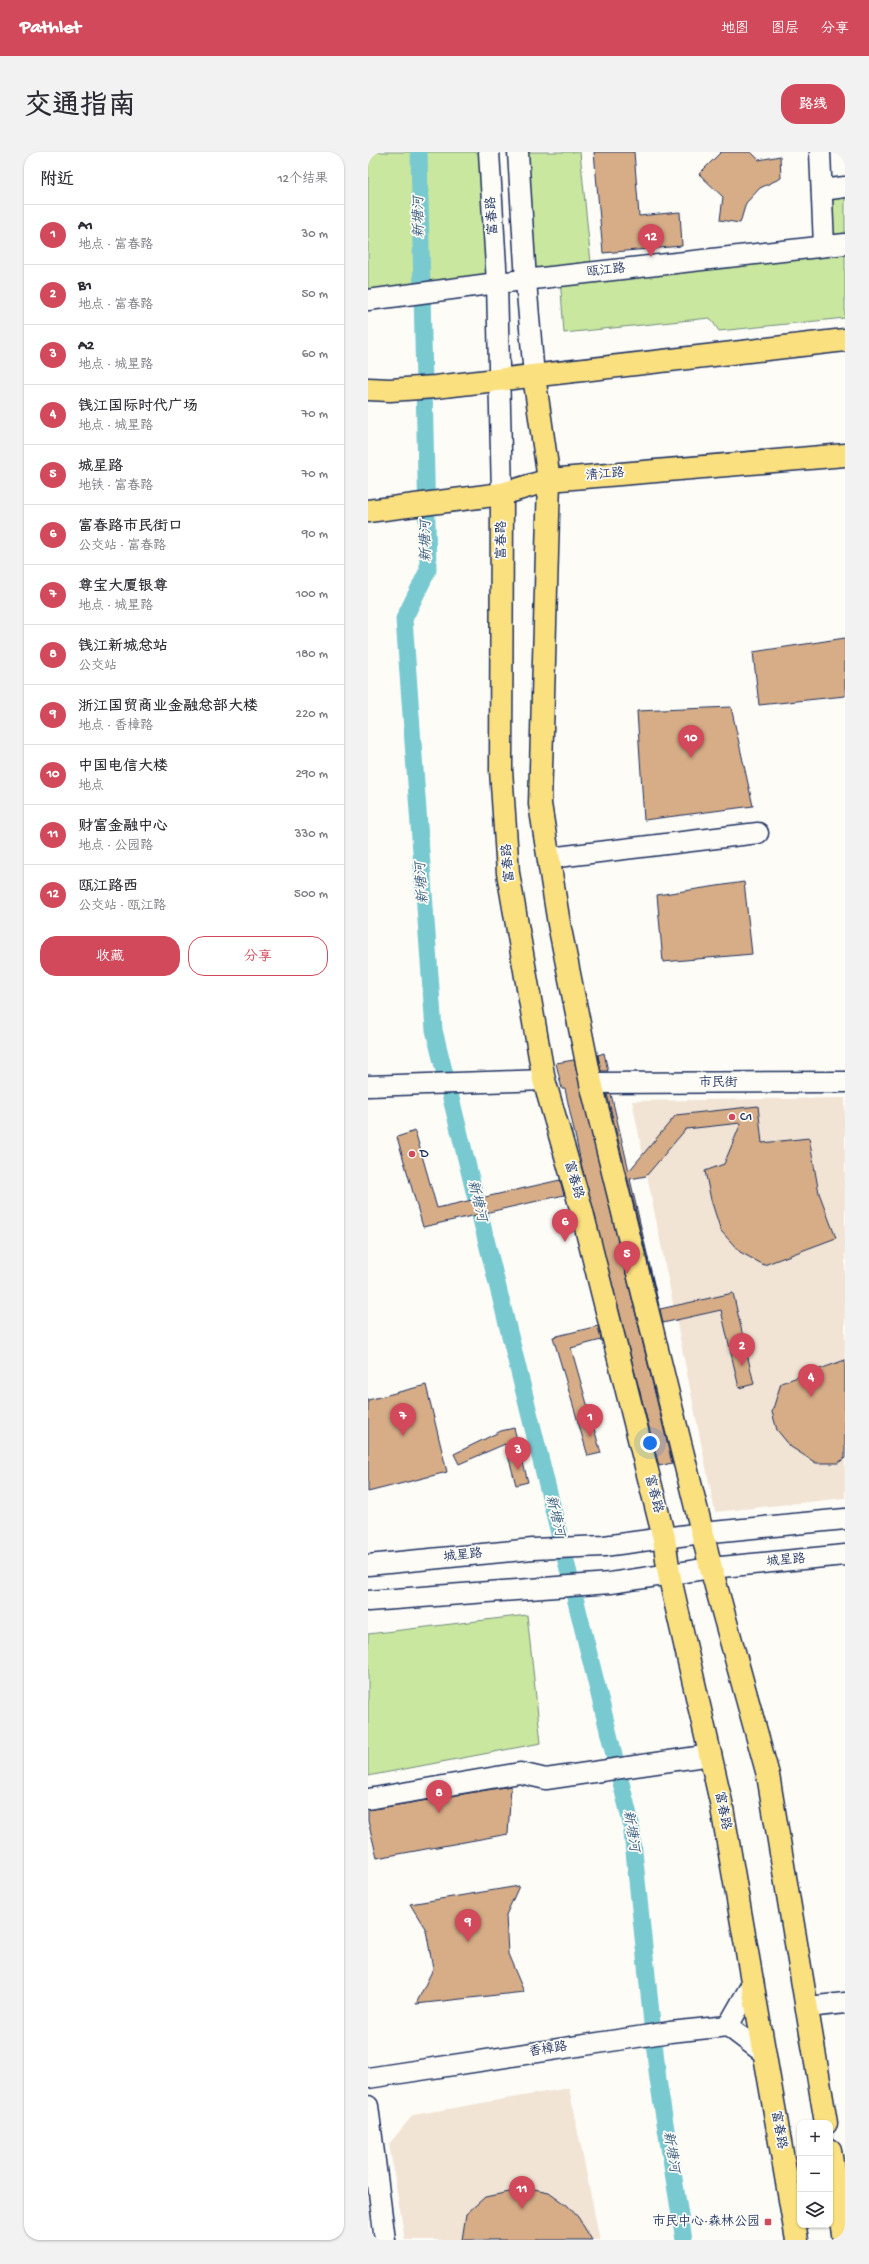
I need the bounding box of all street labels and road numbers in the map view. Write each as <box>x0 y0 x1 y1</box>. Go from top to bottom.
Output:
street label: 富春路 <box>483 196 502 236</box>
street label: 瓯江路 <box>586 261 626 280</box>
street label: 清江路 <box>585 465 625 484</box>
street label: 富春路 <box>494 520 510 560</box>
street label: 富春路 <box>499 843 518 883</box>
street label: 市民街 <box>698 1075 738 1091</box>
street label: 富春路 <box>560 1159 587 1201</box>
street label: 富春路 <box>641 1473 666 1515</box>
street label: 城星路 <box>443 1546 483 1565</box>
street label: 城星路 <box>766 1551 806 1570</box>
street label: 富春路 <box>711 1790 734 1832</box>
street label: 香樟路 <box>527 2039 568 2060</box>
street label: 富春路 <box>767 2109 790 2151</box>

